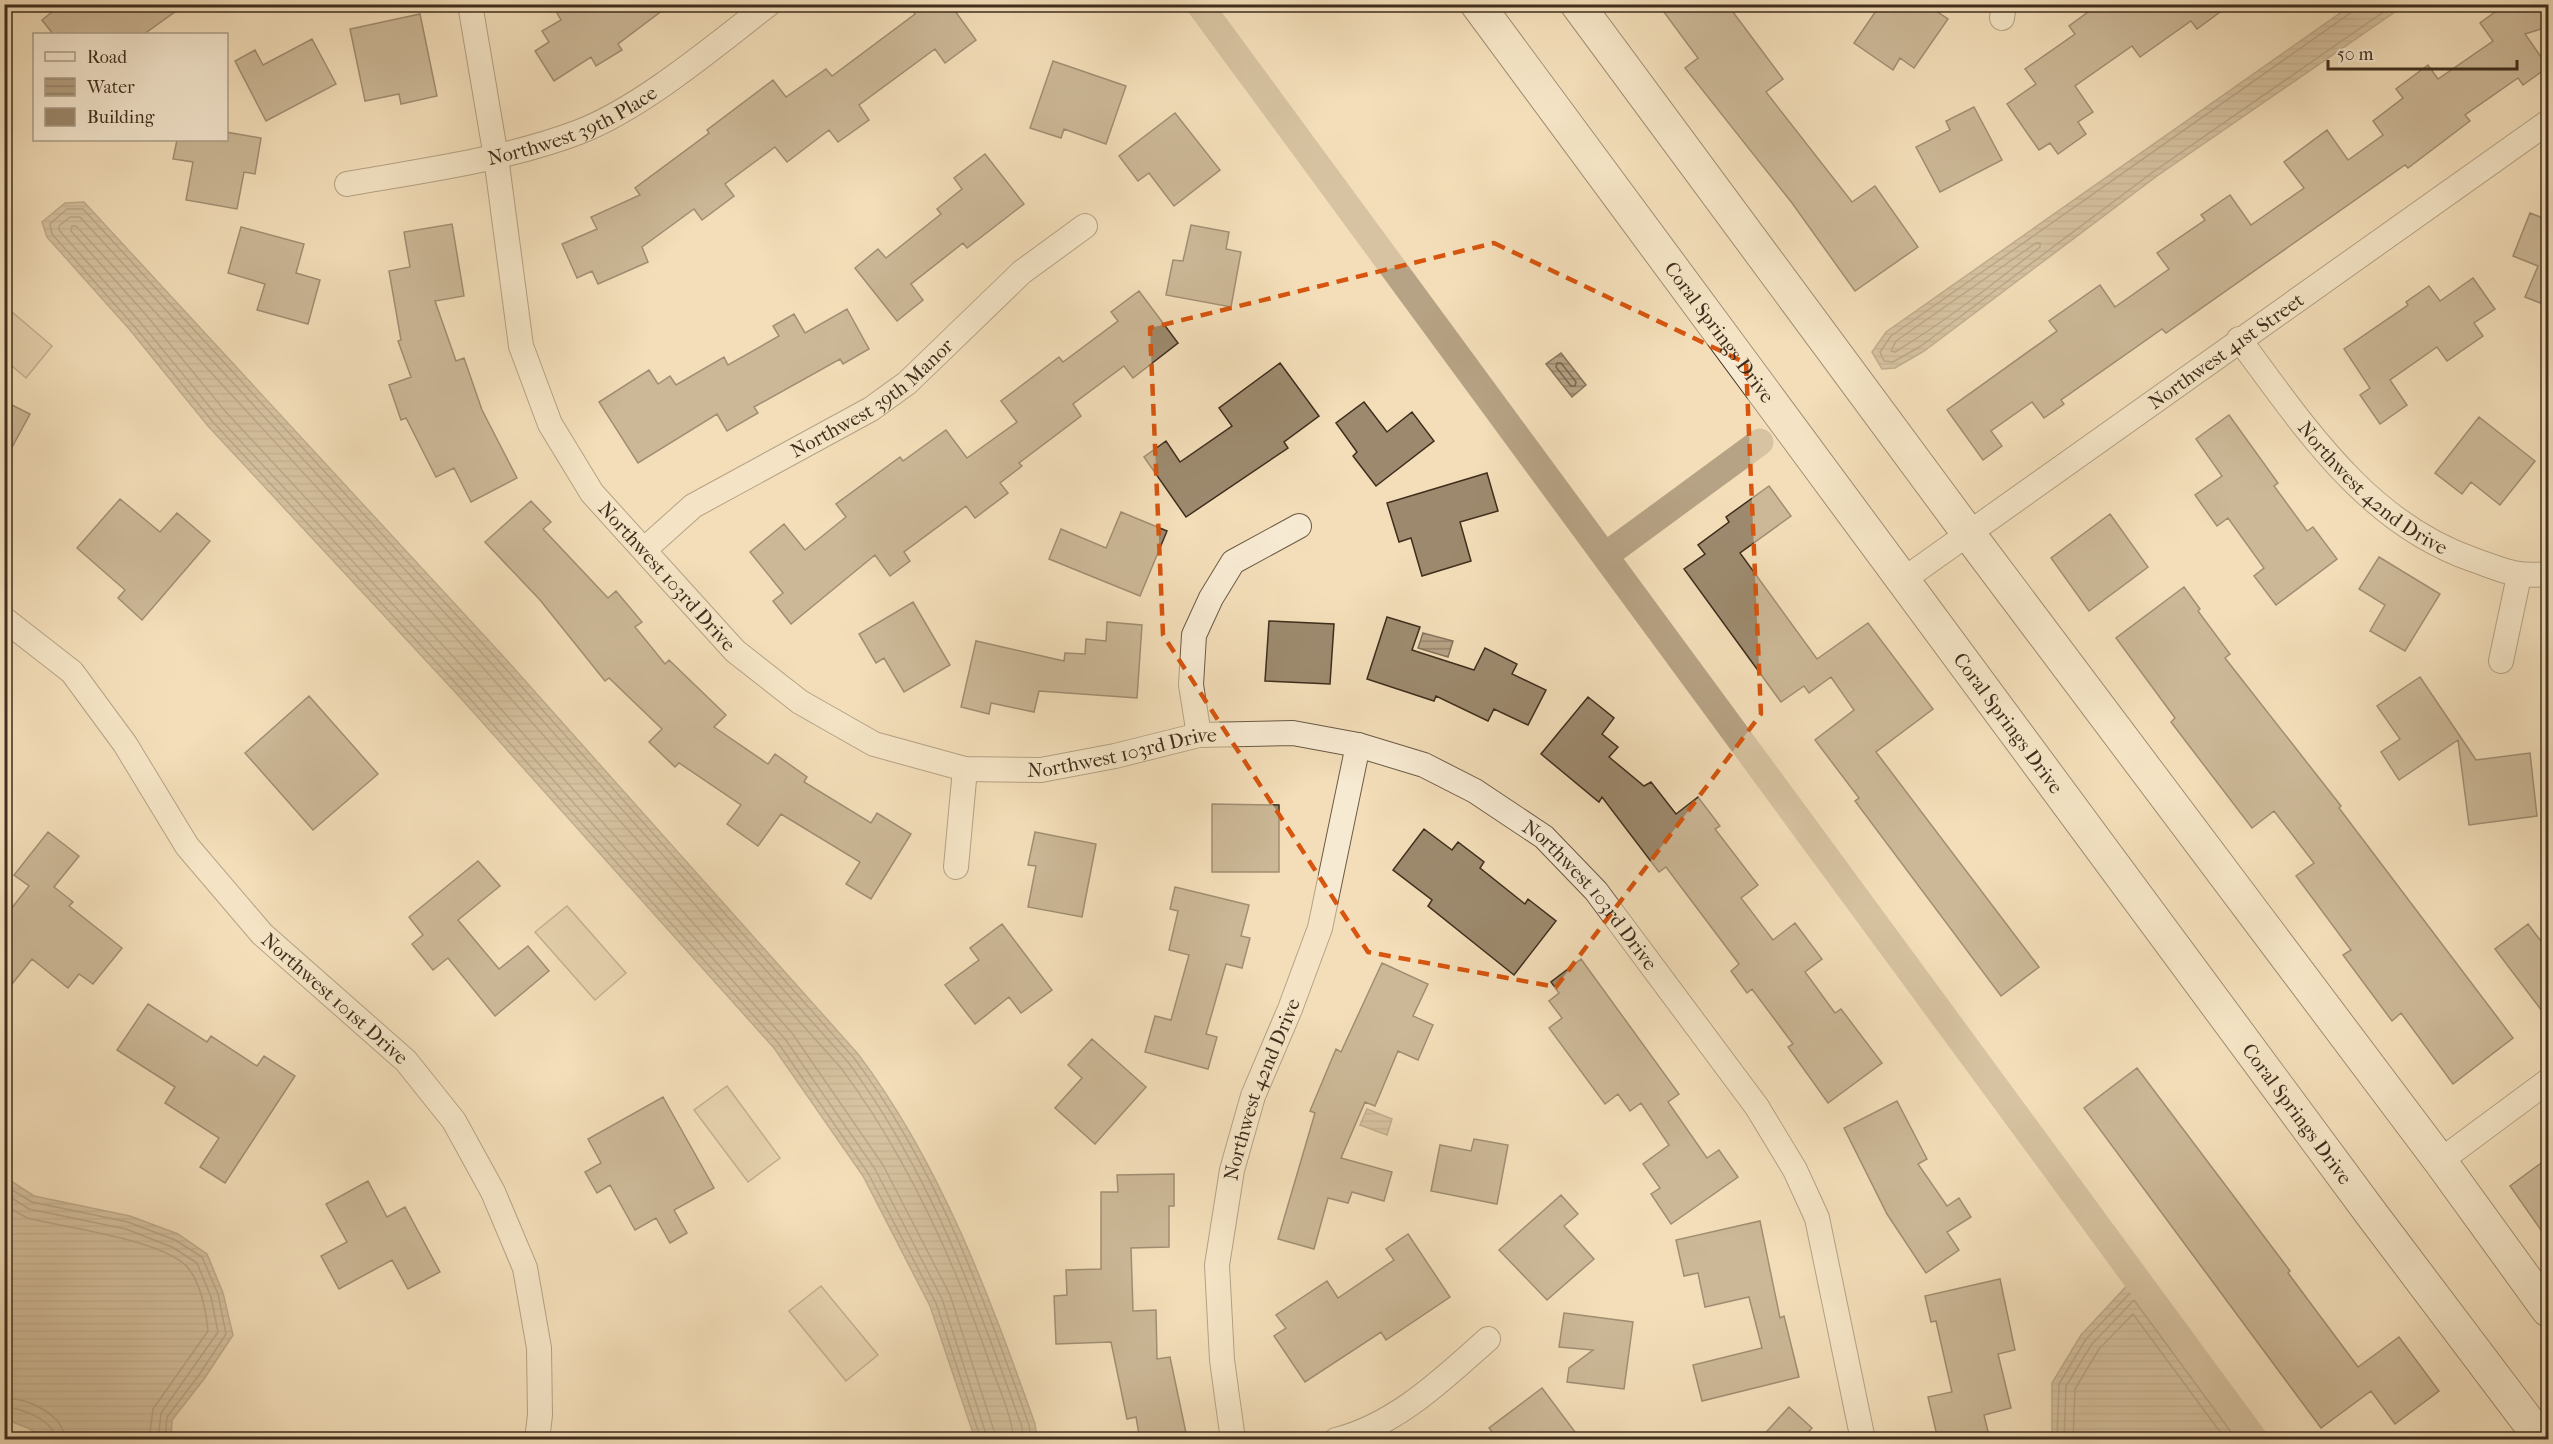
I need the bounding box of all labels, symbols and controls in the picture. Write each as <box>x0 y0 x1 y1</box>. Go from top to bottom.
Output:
legend <box>33 33 228 141</box>
scale bar <box>2328 33 2517 71</box>
text: 50 m <box>2337 44 2374 65</box>
text: Road <box>87 47 127 68</box>
text: Water <box>86 77 135 98</box>
street label: Northwest 39th Place <box>485 81 661 170</box>
text: Building <box>87 107 155 128</box>
street label: Coral Springs Drive <box>1660 257 1779 407</box>
street label: Northwest 41st Street <box>2144 288 2308 414</box>
street label: Northwest 39th Manor <box>787 334 958 463</box>
street label: Northwest 42nd Drive <box>2293 417 2451 560</box>
street label: Northwest 103rd Drive <box>594 497 740 656</box>
street label: Coral Springs Drive <box>1948 648 2068 798</box>
street label: Northwest 103rd Drive <box>1027 724 1217 782</box>
street label: Northwest 103rd Drive <box>1518 815 1662 975</box>
street label: Northwest 101st Drive <box>257 928 413 1069</box>
street label: Northwest 42nd Drive <box>1220 995 1305 1182</box>
street label: Coral Springs Drive <box>2237 1039 2357 1189</box>

